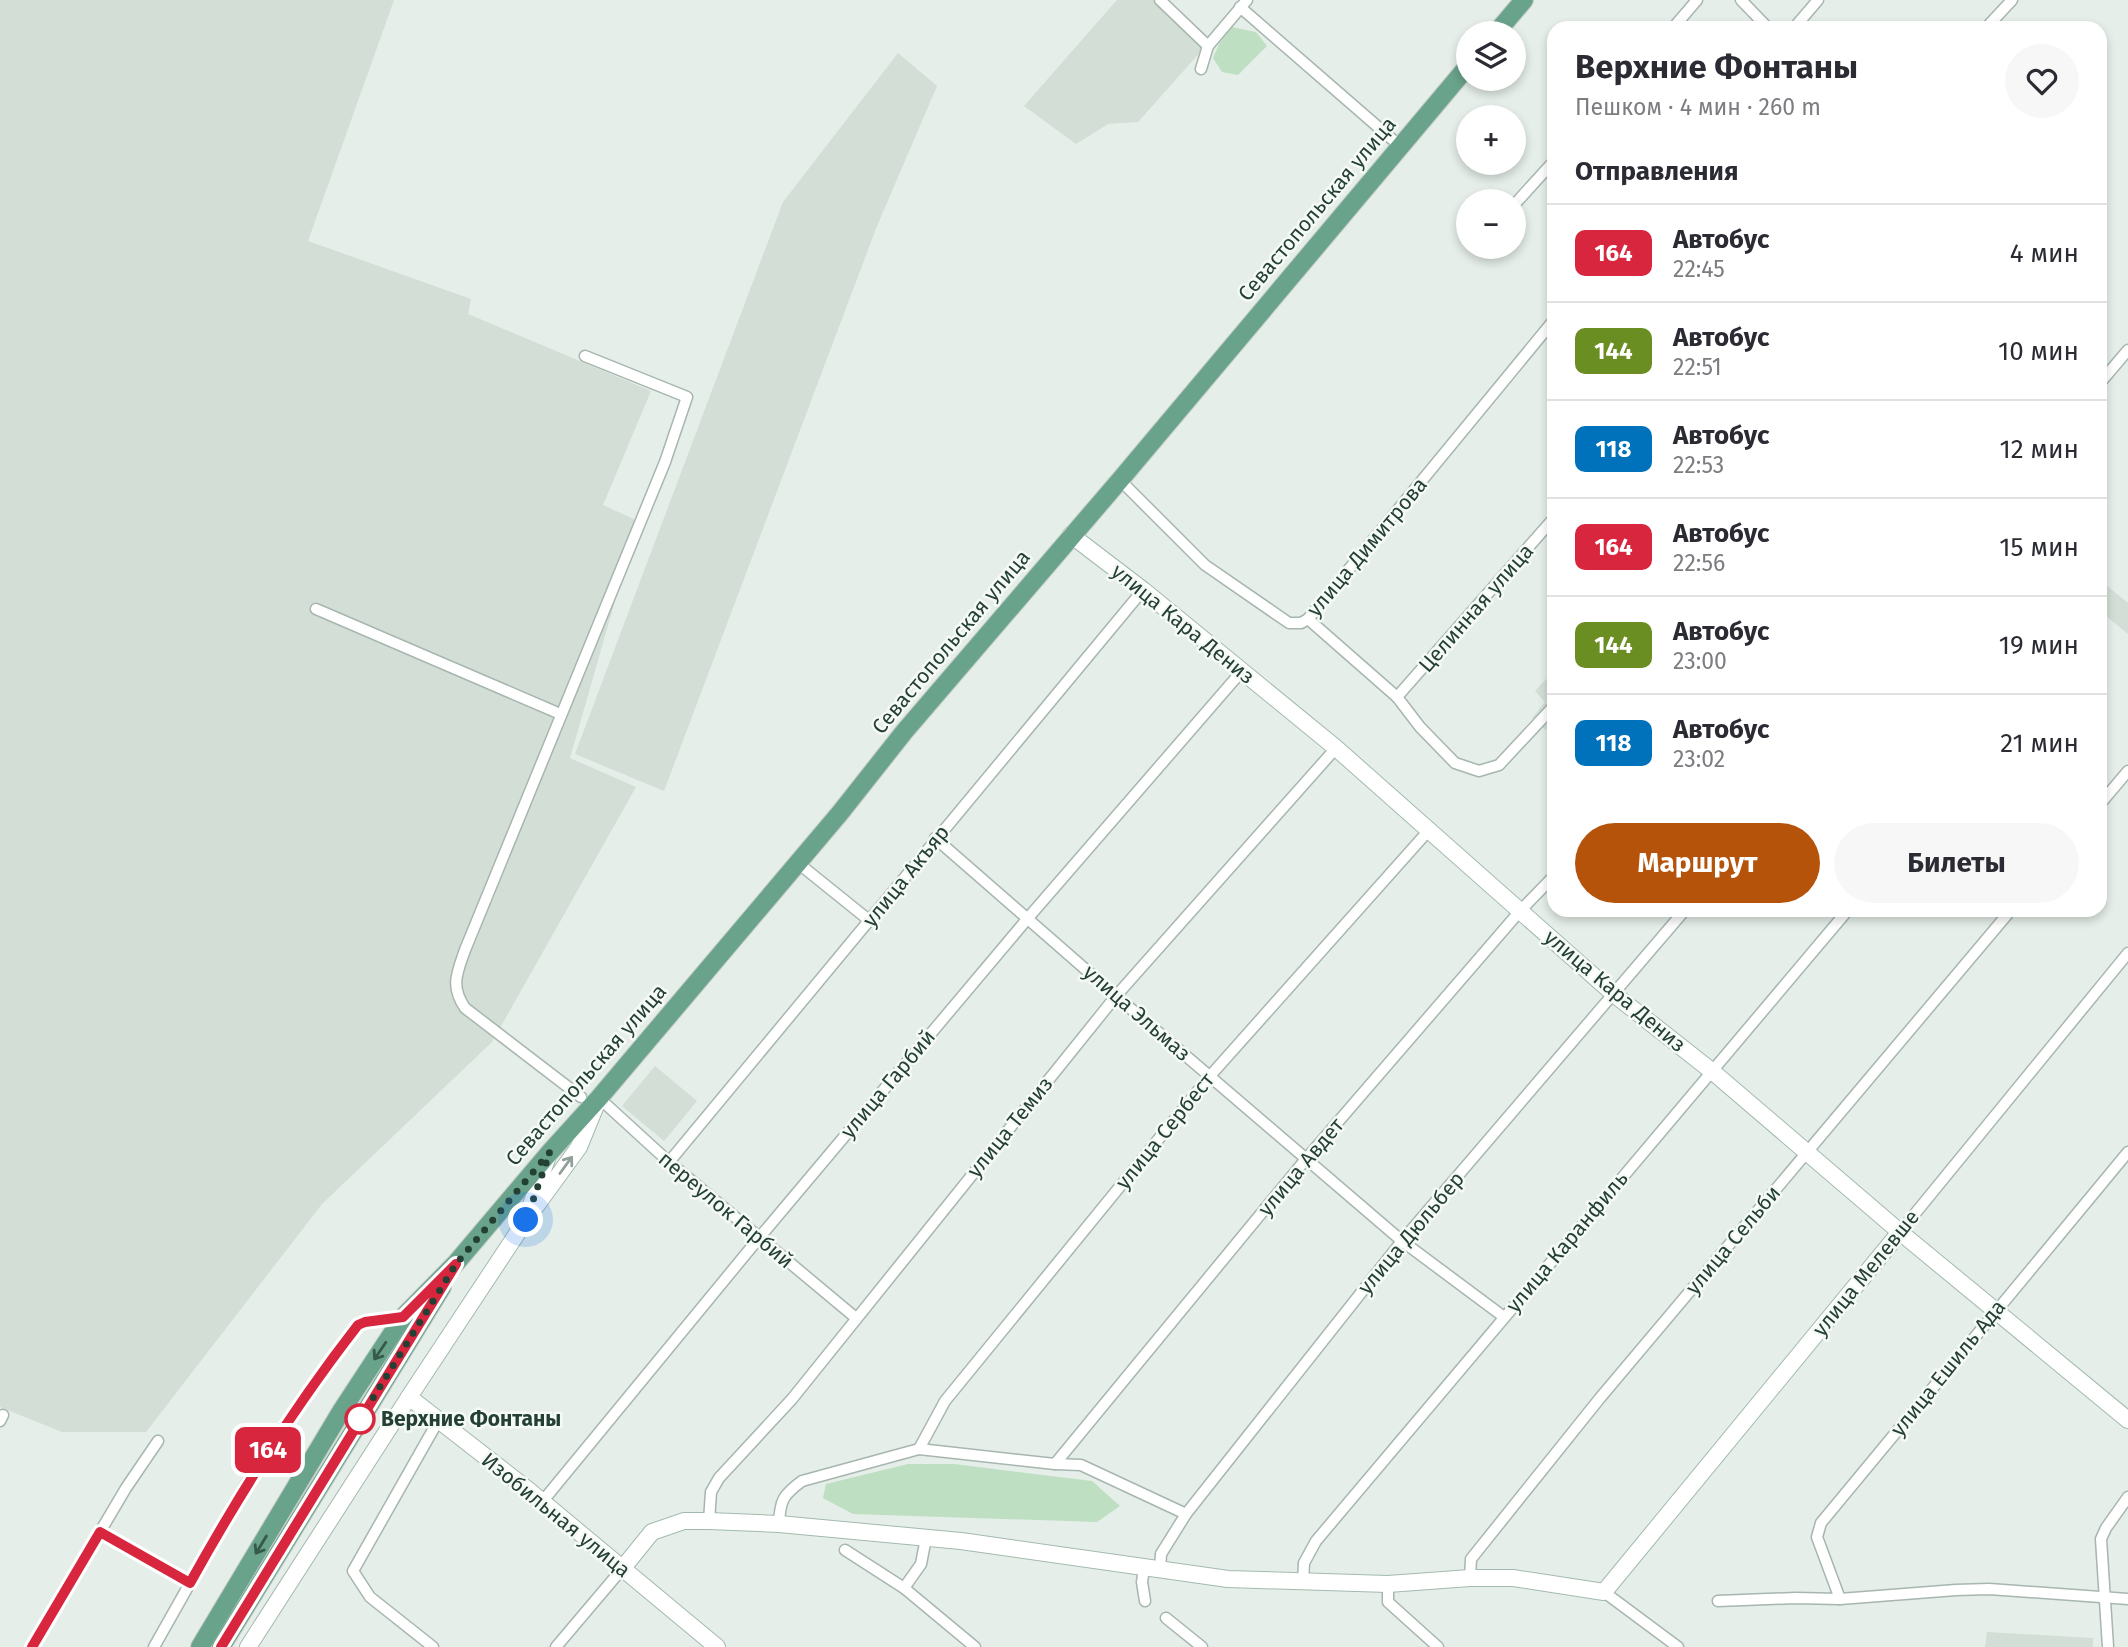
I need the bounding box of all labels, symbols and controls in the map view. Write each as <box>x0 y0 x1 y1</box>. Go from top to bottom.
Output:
map controls <box>1456 21 1526 259</box>
button: layers <box>1456 21 1526 91</box>
button: heart <box>2005 44 2079 118</box>
text: Верхние Фонтаны <box>1575 47 1858 87</box>
text: Пешком · 4 мин · 260 m <box>1575 93 1821 121</box>
button: + <box>1456 105 1526 175</box>
street label: Севастопольская улица <box>1232 112 1402 306</box>
text: Отправления <box>1575 156 1738 187</box>
button: − <box>1456 189 1526 259</box>
text: Автобус <box>1673 224 1770 255</box>
text: 4 мин <box>2010 238 2079 269</box>
text: 164 <box>1594 239 1633 267</box>
text: 22:45 <box>1673 255 1725 283</box>
text: Автобус <box>1673 322 1770 353</box>
text: 10 мин <box>1998 336 2079 367</box>
text: 144 <box>1594 337 1633 365</box>
text: 22:51 <box>1673 353 1722 381</box>
text: Автобус <box>1673 420 1770 451</box>
text: 12 мин <box>2000 434 2079 465</box>
text: 118 <box>1596 435 1631 463</box>
text: 22:53 <box>1673 451 1724 479</box>
street label: улица Димитрова <box>1301 472 1433 622</box>
text: Автобус <box>1673 518 1770 549</box>
text: 15 мин <box>1999 532 2079 563</box>
text: 164 <box>1594 533 1633 561</box>
street label: Целинная улица <box>1413 538 1539 678</box>
street label: Севастопольская улица <box>866 545 1036 739</box>
text: 22:56 <box>1673 549 1725 577</box>
street label: улица Кара Дениз <box>1106 558 1260 690</box>
text: Автобус <box>1673 616 1770 647</box>
text: 19 мин <box>1999 630 2079 661</box>
text: 144 <box>1594 631 1633 659</box>
text: 23:00 <box>1673 647 1727 675</box>
text: Автобус <box>1673 714 1770 745</box>
text: 21 мин <box>2000 728 2079 759</box>
text: 118 <box>1596 729 1631 757</box>
text: 23:02 <box>1673 745 1725 773</box>
street label: улица Акъяр <box>857 820 955 932</box>
button: Маршрут <box>1575 823 1820 903</box>
button: Билеты <box>1834 823 2079 903</box>
street label: улица Кара Дениз <box>1539 924 1691 1058</box>
street label: улица Эльмаз <box>1078 959 1196 1067</box>
street label: Севастопольская улица <box>500 979 672 1171</box>
street label: улица Гарбий <box>835 1024 941 1144</box>
street label: улица Сербест <box>1110 1067 1220 1195</box>
street label: улица Темиз <box>961 1071 1059 1183</box>
street label: улица Авдет <box>1253 1112 1350 1221</box>
street label: переулок Гарбий <box>653 1146 799 1274</box>
one-way arrow <box>559 1156 573 1175</box>
street label: улица Дюльбер <box>1352 1166 1470 1300</box>
street label: улица Каранфиль <box>1500 1166 1634 1318</box>
street label: улица Сельби <box>1680 1180 1786 1300</box>
your location <box>508 1202 543 1237</box>
street label: улица Мелевше <box>1807 1205 1925 1341</box>
street label: улица Ешиль Ада <box>1885 1295 2011 1441</box>
one-way arrow <box>372 1341 386 1361</box>
marker: Верхние Фонтаны <box>345 1404 375 1434</box>
place label: Верхние Фонтаны <box>381 1406 561 1432</box>
line badge: 164 <box>228 1427 308 1473</box>
text: 164 <box>249 1436 287 1464</box>
street label: Изобильная улица <box>476 1447 636 1583</box>
one-way arrow <box>254 1535 268 1555</box>

